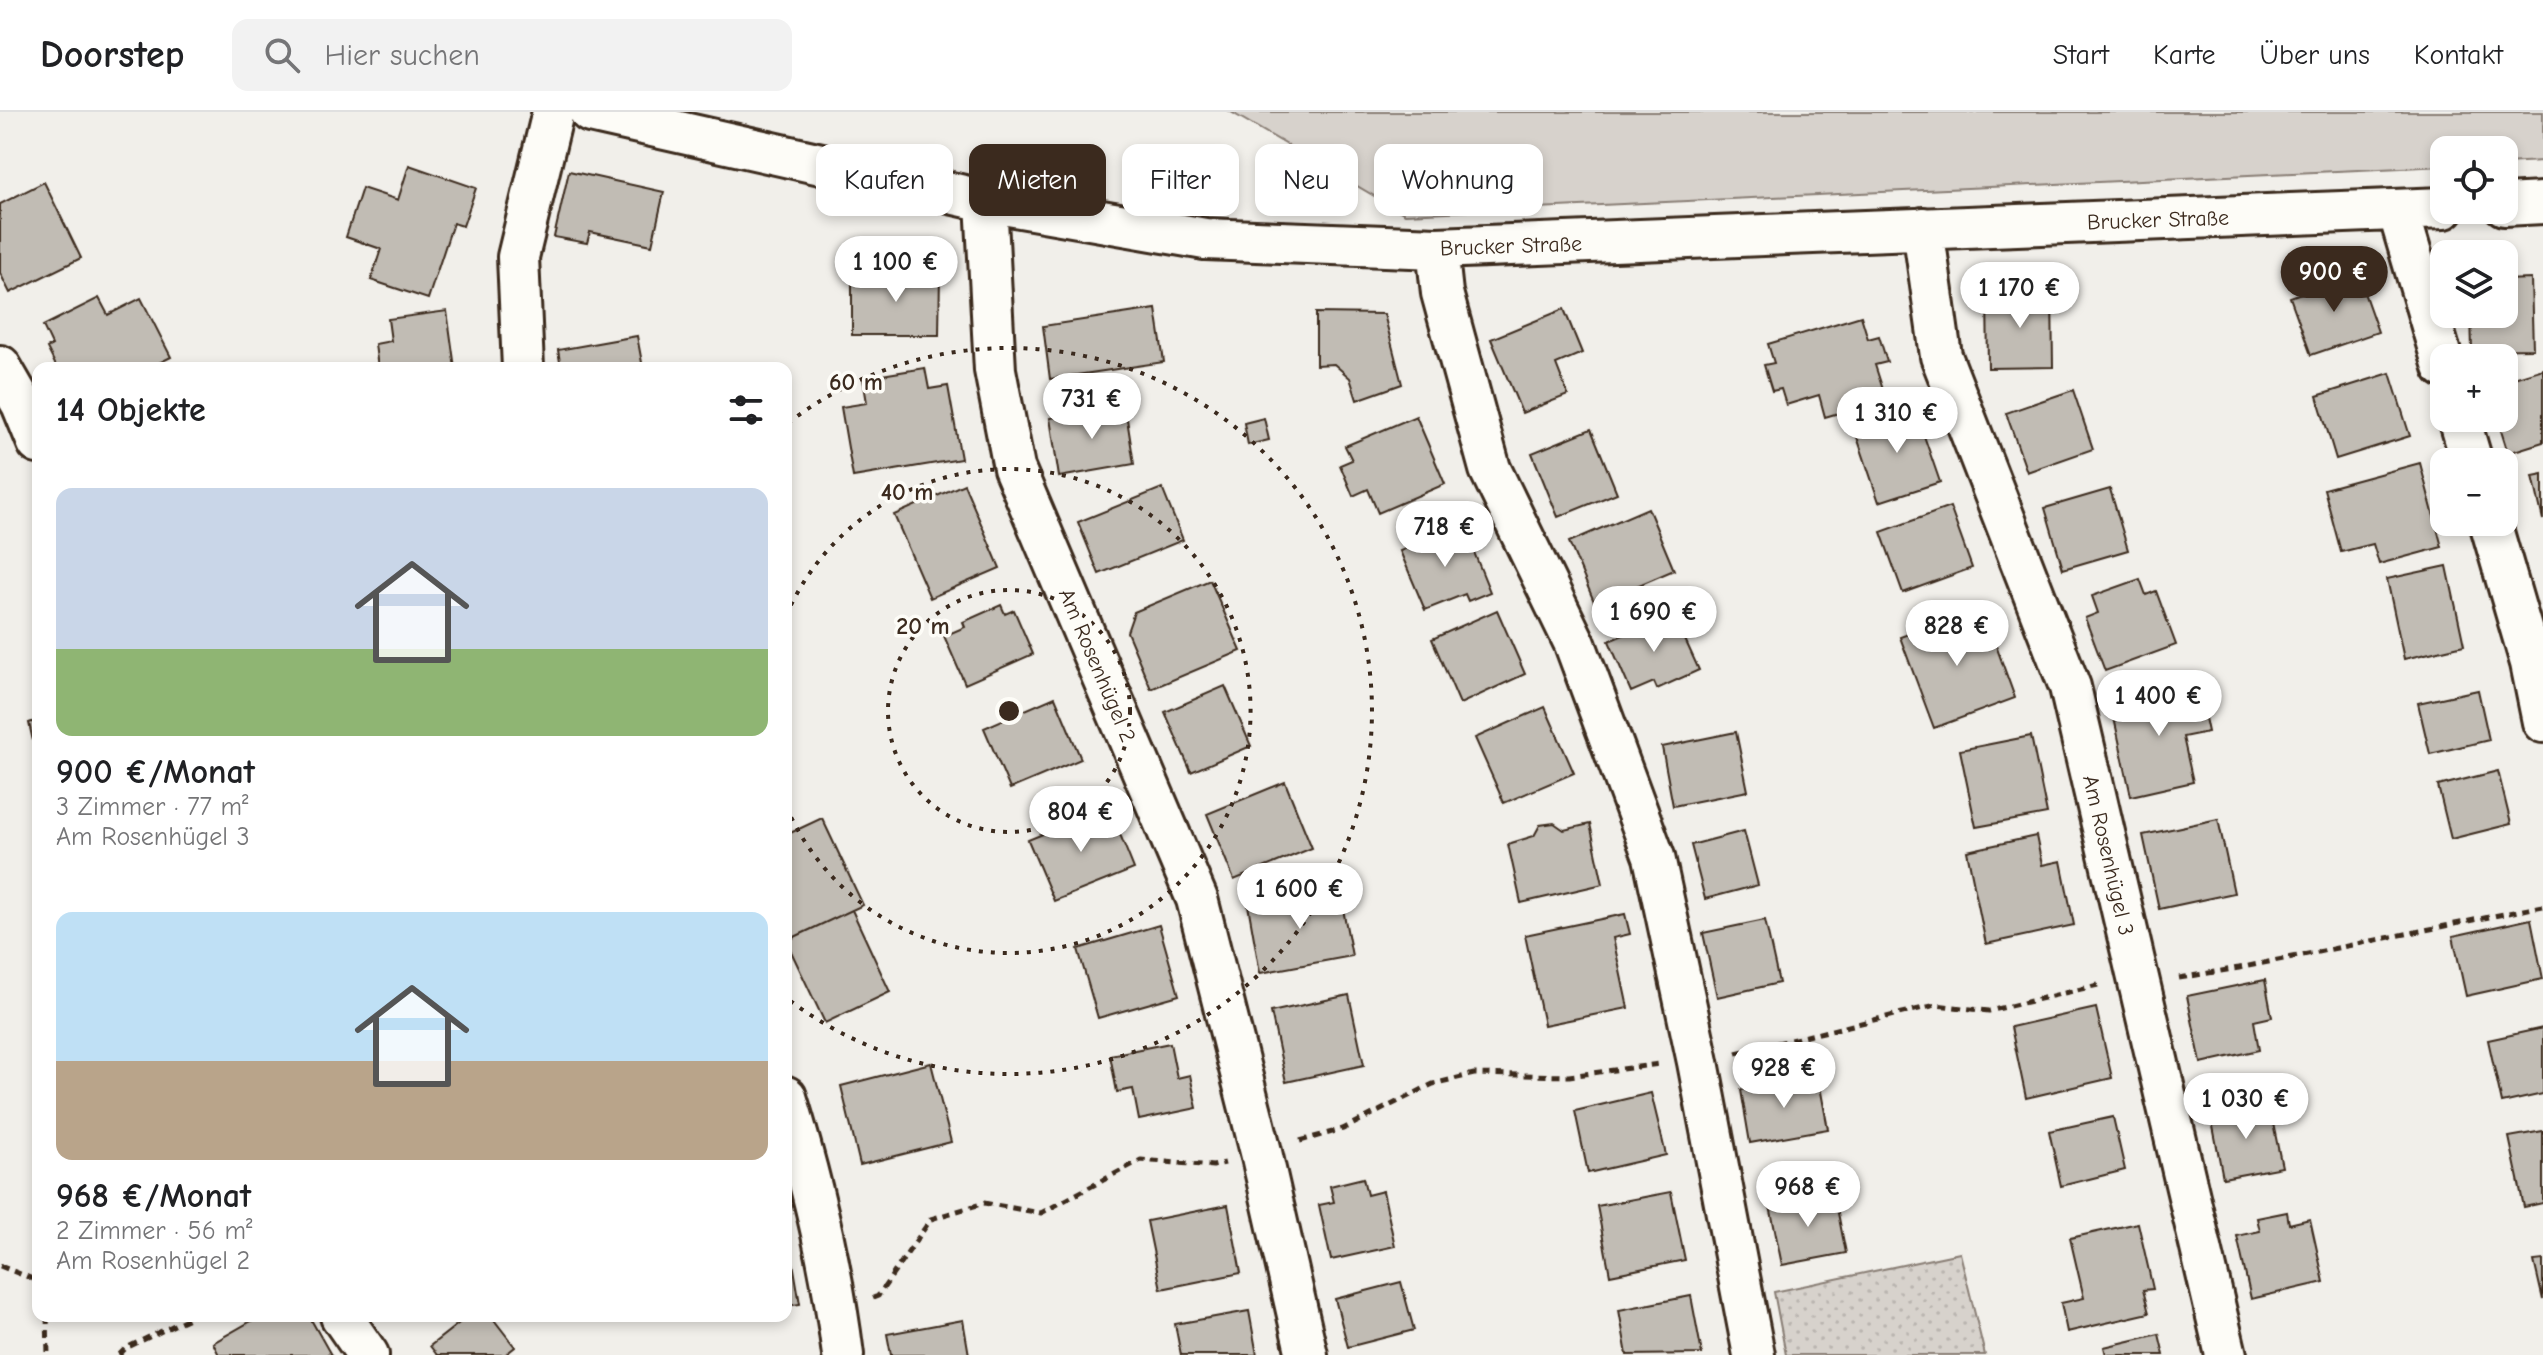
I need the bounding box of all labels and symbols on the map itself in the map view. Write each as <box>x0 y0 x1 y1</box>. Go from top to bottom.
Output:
street label: Brucker Straße <box>2087 205 2230 235</box>
street label: Brucker Straße <box>1440 231 1583 261</box>
pin: 1 100 € <box>822 236 970 304</box>
pin: 900 € <box>2278 246 2390 314</box>
pin: 1 170 € <box>1946 262 2094 330</box>
text: 60 m <box>829 368 883 396</box>
pin: 731 € <box>1036 373 1148 441</box>
pin: 1 310 € <box>1823 387 1971 455</box>
text: 40 m <box>881 478 933 506</box>
pin: 718 € <box>1389 501 1501 569</box>
street label: Am Rosenhügel 2 <box>1053 585 1141 746</box>
pin: 1 690 € <box>1580 586 1728 654</box>
pin: 828 € <box>1901 600 2013 668</box>
text: 20 m <box>896 612 950 640</box>
pin: 1 400 € <box>2085 670 2233 738</box>
centre of rings <box>995 697 1023 725</box>
street label: Am Rosenhügel 3 <box>2077 772 2139 938</box>
pin: 804 € <box>1025 786 1137 854</box>
pin: 1 600 € <box>1226 863 1374 931</box>
pin: 928 € <box>1728 1042 1840 1110</box>
pin: 1 030 € <box>2172 1073 2320 1141</box>
pin: 968 € <box>1752 1161 1864 1229</box>

